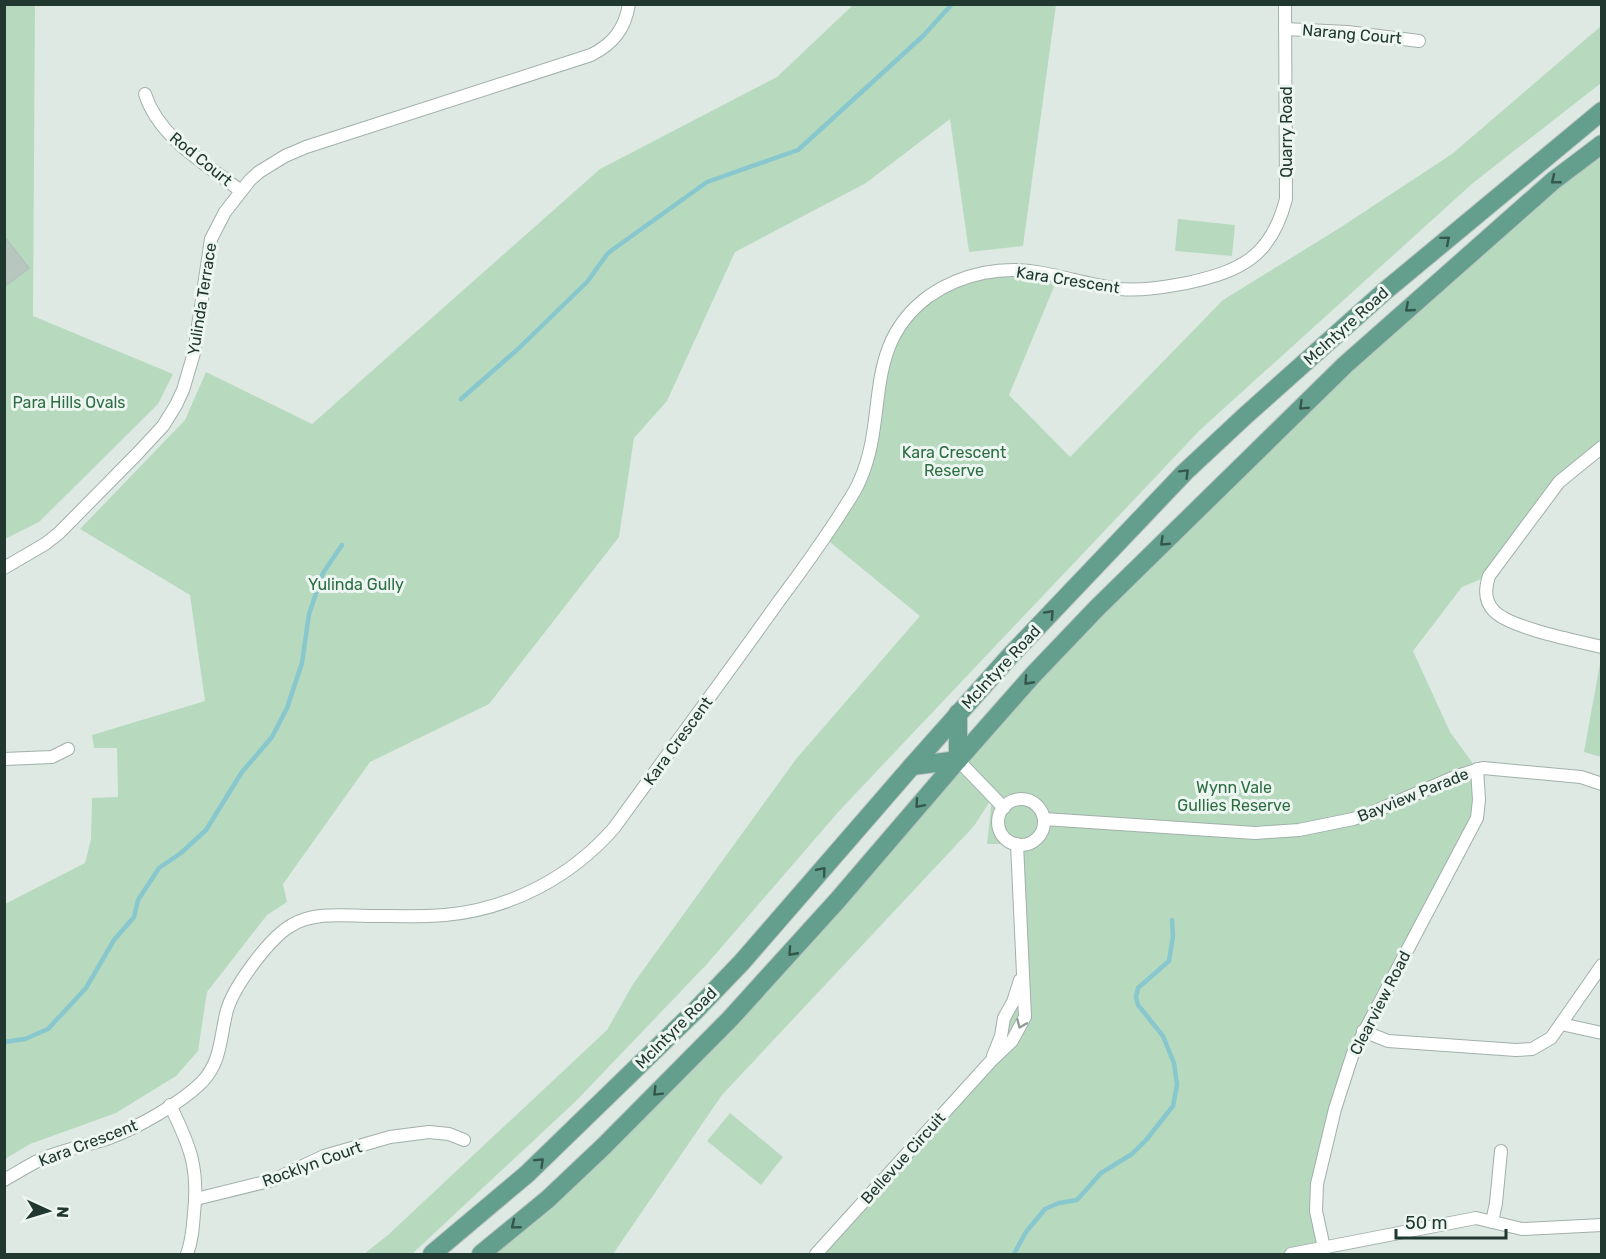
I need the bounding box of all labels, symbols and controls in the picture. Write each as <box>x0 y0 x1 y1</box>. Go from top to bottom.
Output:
street label: Narang Court <box>1302 20 1402 48</box>
street label: Quarry Road <box>1277 86 1296 178</box>
street label: Rod Court <box>166 128 236 190</box>
one-way arrow <box>1551 172 1562 183</box>
one-way arrow <box>1439 237 1450 248</box>
street label: Yulinda Terrace <box>184 241 220 357</box>
street label: Kara Crescent <box>1015 262 1121 298</box>
street label: McIntyre Road <box>1300 283 1392 369</box>
one-way arrow <box>1405 301 1416 312</box>
park label: Para Hills Ovals <box>12 393 126 412</box>
one-way arrow <box>1300 398 1311 409</box>
park label: Kara Crescent Reserve <box>902 443 1006 480</box>
one-way arrow <box>1178 470 1189 480</box>
one-way arrow <box>1161 535 1171 546</box>
park label: Yulinda Gully <box>308 575 404 594</box>
one-way arrow <box>1043 610 1054 620</box>
street label: McIntyre Road <box>957 621 1045 713</box>
one-way arrow <box>1024 674 1035 685</box>
street label: Kara Crescent <box>640 693 716 789</box>
street label: Bayview Parade <box>1355 764 1471 826</box>
park label: Wynn Vale Gullies Reserve <box>1177 778 1291 815</box>
one-way arrow <box>916 797 927 808</box>
one-way arrow <box>814 867 825 878</box>
one-way arrow <box>788 945 799 955</box>
street label: Clearview Road <box>1346 948 1414 1058</box>
street label: McIntyre Road <box>631 983 721 1073</box>
one-way arrow <box>1016 1017 1028 1028</box>
one-way arrow <box>654 1085 665 1096</box>
street label: Bellevue Circuit <box>857 1108 949 1208</box>
street label: Kara Crescent <box>36 1115 140 1171</box>
street label: Rocklyn Court <box>260 1137 364 1191</box>
one-way arrow <box>533 1158 543 1169</box>
north arrow <box>18 1181 78 1241</box>
scale bar <box>1396 1202 1506 1240</box>
text: N <box>53 1206 72 1218</box>
text: 50 m <box>1405 1212 1448 1234</box>
one-way arrow <box>511 1218 522 1229</box>

